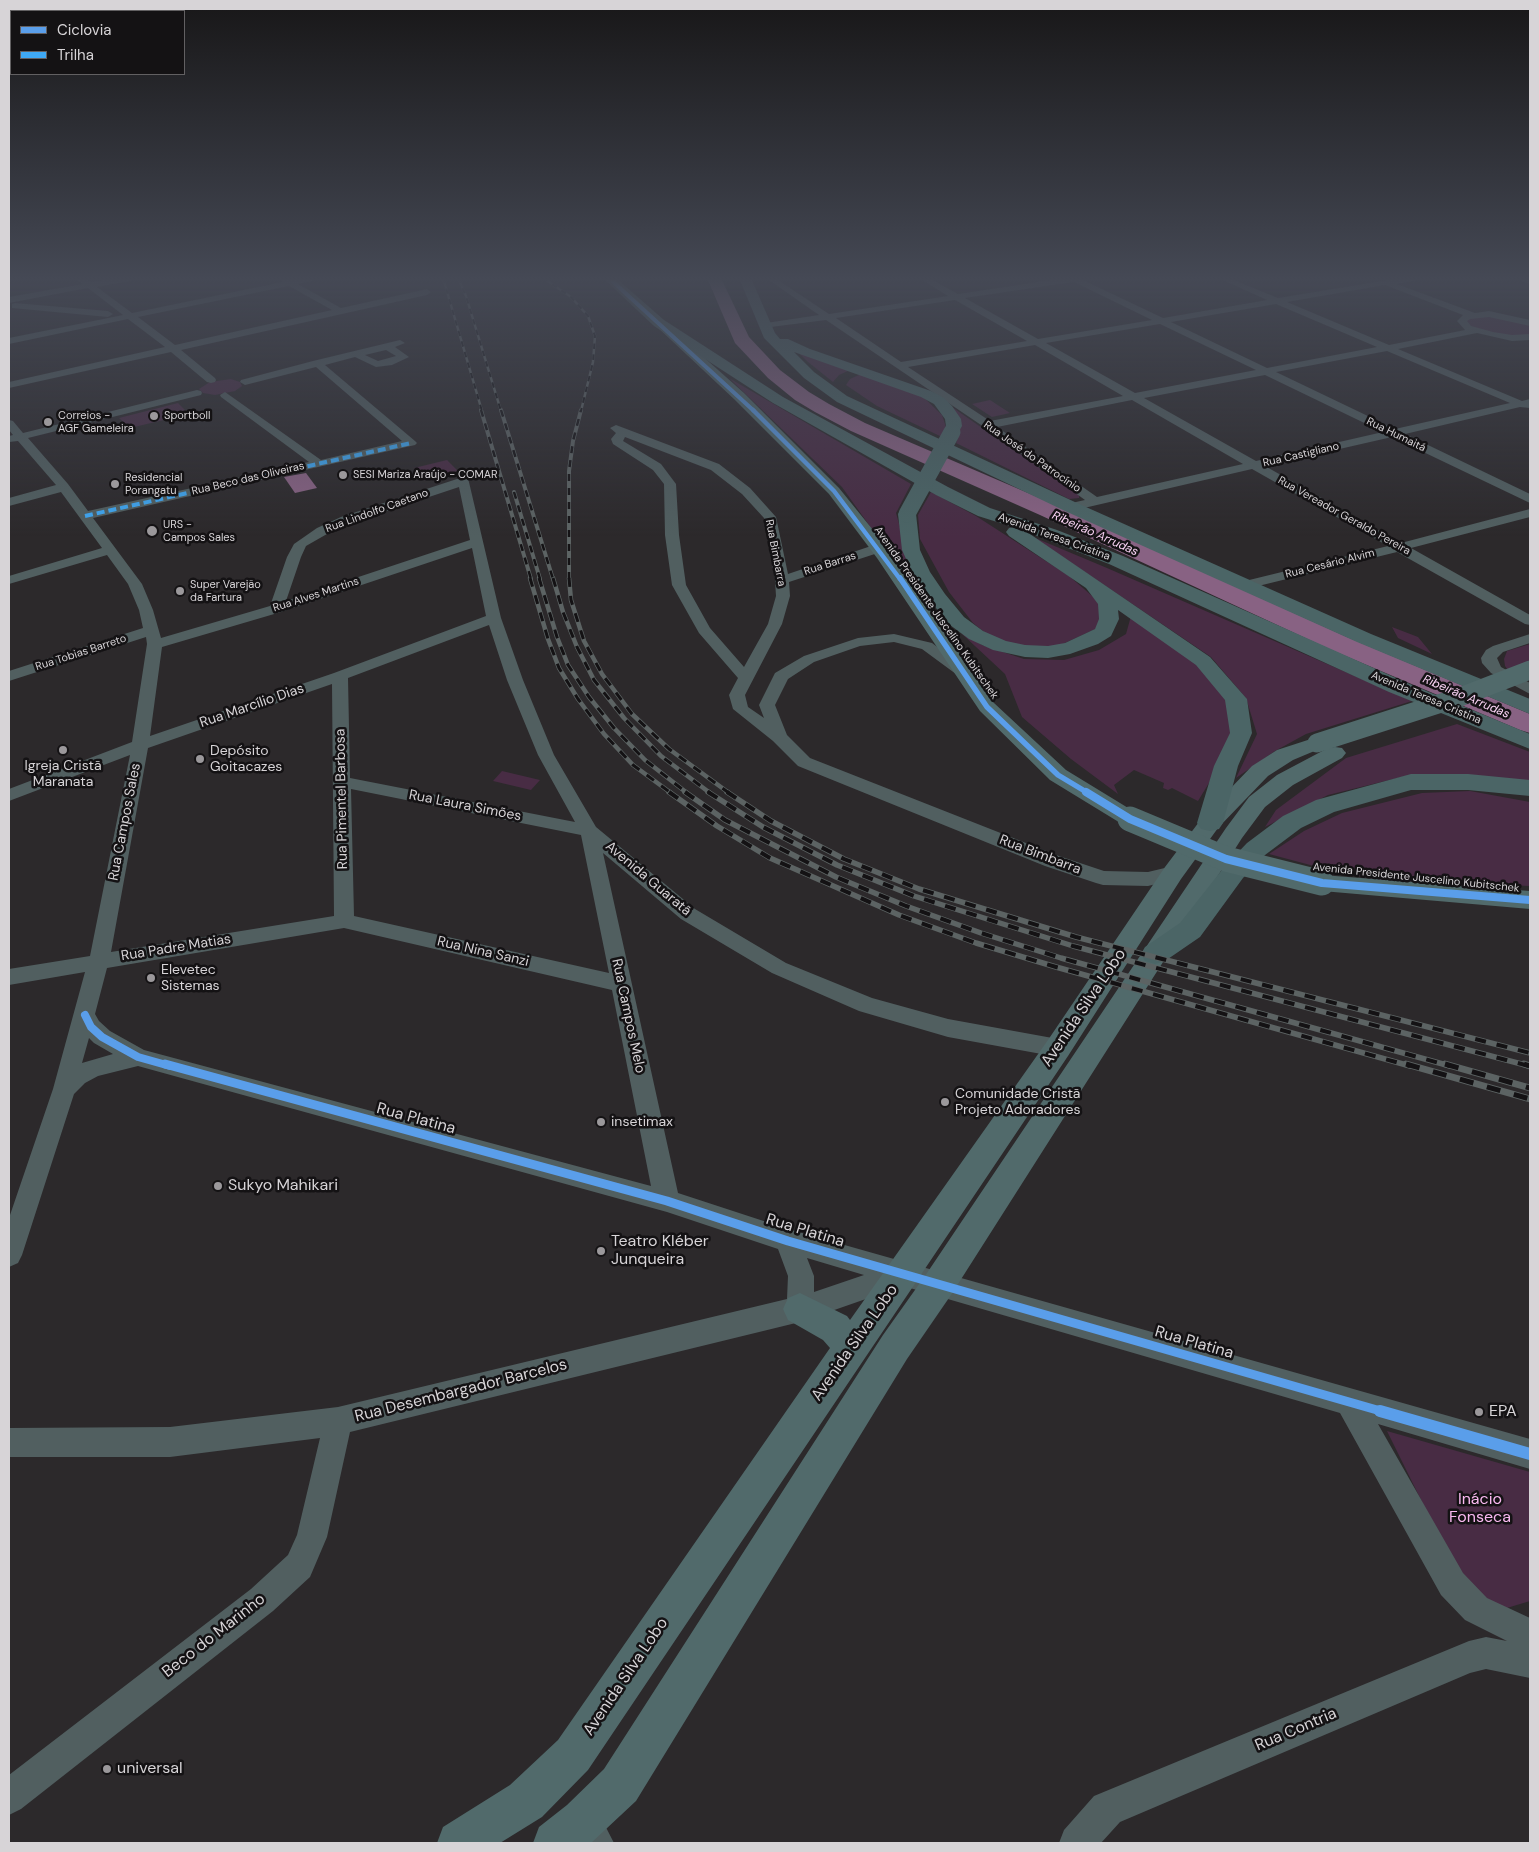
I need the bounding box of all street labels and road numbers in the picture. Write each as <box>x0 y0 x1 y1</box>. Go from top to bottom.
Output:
street label: Rua Humaitá <box>1364 415 1428 455</box>
street label: Rua José do Patrocínio <box>981 418 1083 496</box>
street label: Rua Castigliano <box>1262 440 1340 470</box>
street label: Rua Beco das Oliveiras <box>190 460 306 498</box>
street label: Rua Vereador Geraldo Pereira <box>1275 474 1413 558</box>
street label: Rua Lindolfo Caetano <box>324 486 430 536</box>
street label: Avenida Teresa Cristina <box>996 511 1112 563</box>
street label: Rua Bimbarra <box>762 518 788 588</box>
street label: Avenida Presidente Juscelino Kubitschek <box>871 524 1001 702</box>
street label: Rua Cesário Alvim <box>1284 547 1376 581</box>
street label: Rua Barras <box>802 549 858 579</box>
street label: Rua Alves Martins <box>271 575 361 615</box>
street label: Rua Tobias Barreto <box>34 632 128 674</box>
street label: Avenida Teresa Cristina <box>1369 669 1483 727</box>
street label: Rua Marcílio Dias <box>198 680 306 732</box>
street label: Rua Pimentel Barbosa <box>332 729 352 869</box>
street label: Rua Campos Sales <box>105 762 145 882</box>
street label: Rua Laura Simões <box>407 787 523 825</box>
street label: Rua Bimbarra <box>997 832 1083 878</box>
street label: Avenida Guaratã <box>602 838 694 920</box>
street label: Avenida Presidente Juscelino Kubitschek <box>1312 861 1520 895</box>
street label: Rua Padre Matias <box>120 931 232 965</box>
street label: Rua Nina Sanzi <box>435 933 531 971</box>
street label: Avenida Silva Lobo <box>1038 946 1130 1070</box>
street label: Rua Campos Melo <box>608 957 648 1075</box>
street label: Rua Platina <box>374 1099 458 1139</box>
street label: Rua Platina <box>763 1210 847 1252</box>
street label: Avenida Silva Lobo <box>808 1281 902 1405</box>
street label: Rua Platina <box>1152 1323 1236 1363</box>
street label: Rua Desembargador Barcelos <box>353 1355 569 1427</box>
street label: Beco do Marinho <box>159 1590 269 1682</box>
street label: Avenida Silva Lobo <box>580 1615 672 1739</box>
street label: Rua Contria <box>1252 1704 1340 1756</box>

